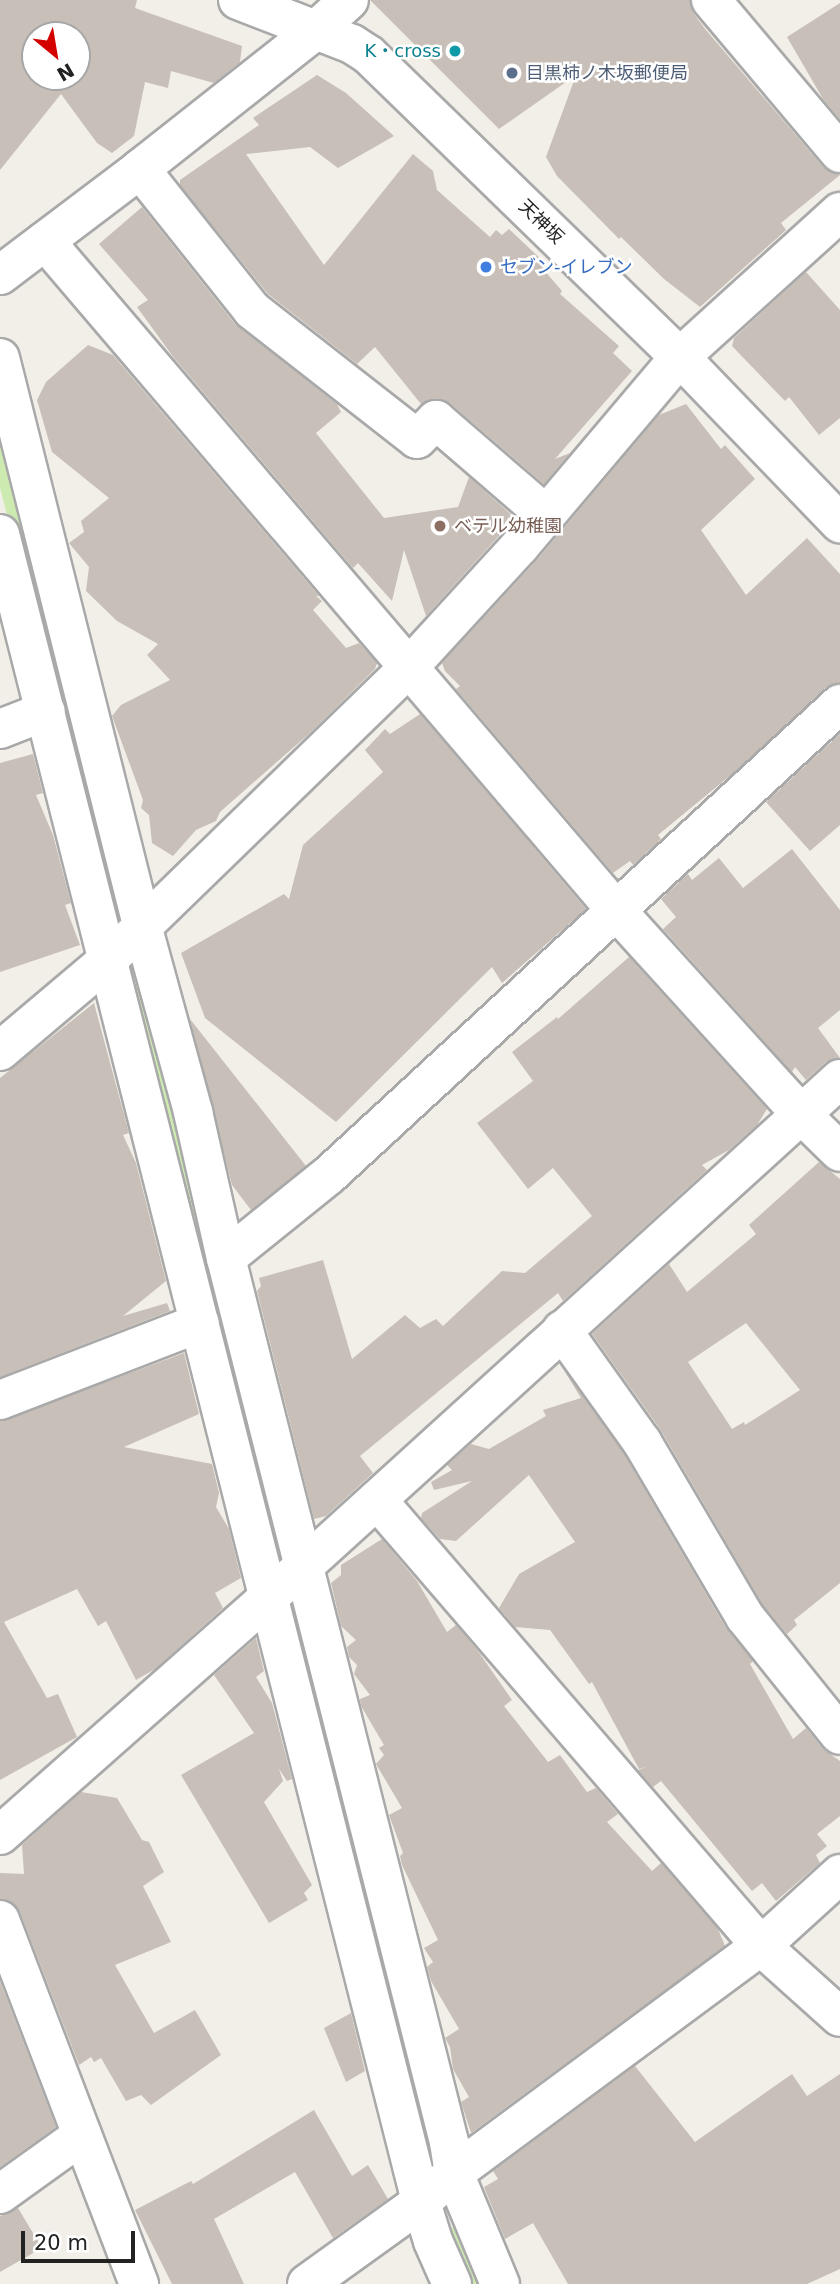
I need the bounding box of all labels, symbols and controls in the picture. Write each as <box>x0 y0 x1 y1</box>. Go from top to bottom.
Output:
north arrow <box>21 21 91 91</box>
place label: K・cross <box>365 40 441 62</box>
marker: K・cross <box>447 43 463 59</box>
text: N <box>53 59 78 86</box>
place label: 目黒柿ノ木坂郵便局 <box>526 62 688 84</box>
marker: 目黒柿ノ木坂郵便局 <box>504 65 520 81</box>
street label: 天神坂 <box>514 195 568 249</box>
place label: セブン-イレブン <box>500 256 632 278</box>
marker: セブン-イレブン <box>478 259 494 275</box>
place label: ベテル幼稚園 <box>454 515 562 537</box>
marker: ベテル幼稚園 <box>432 518 448 534</box>
scale bar <box>24 2218 138 2262</box>
text: 20 m <box>34 2231 88 2255</box>

